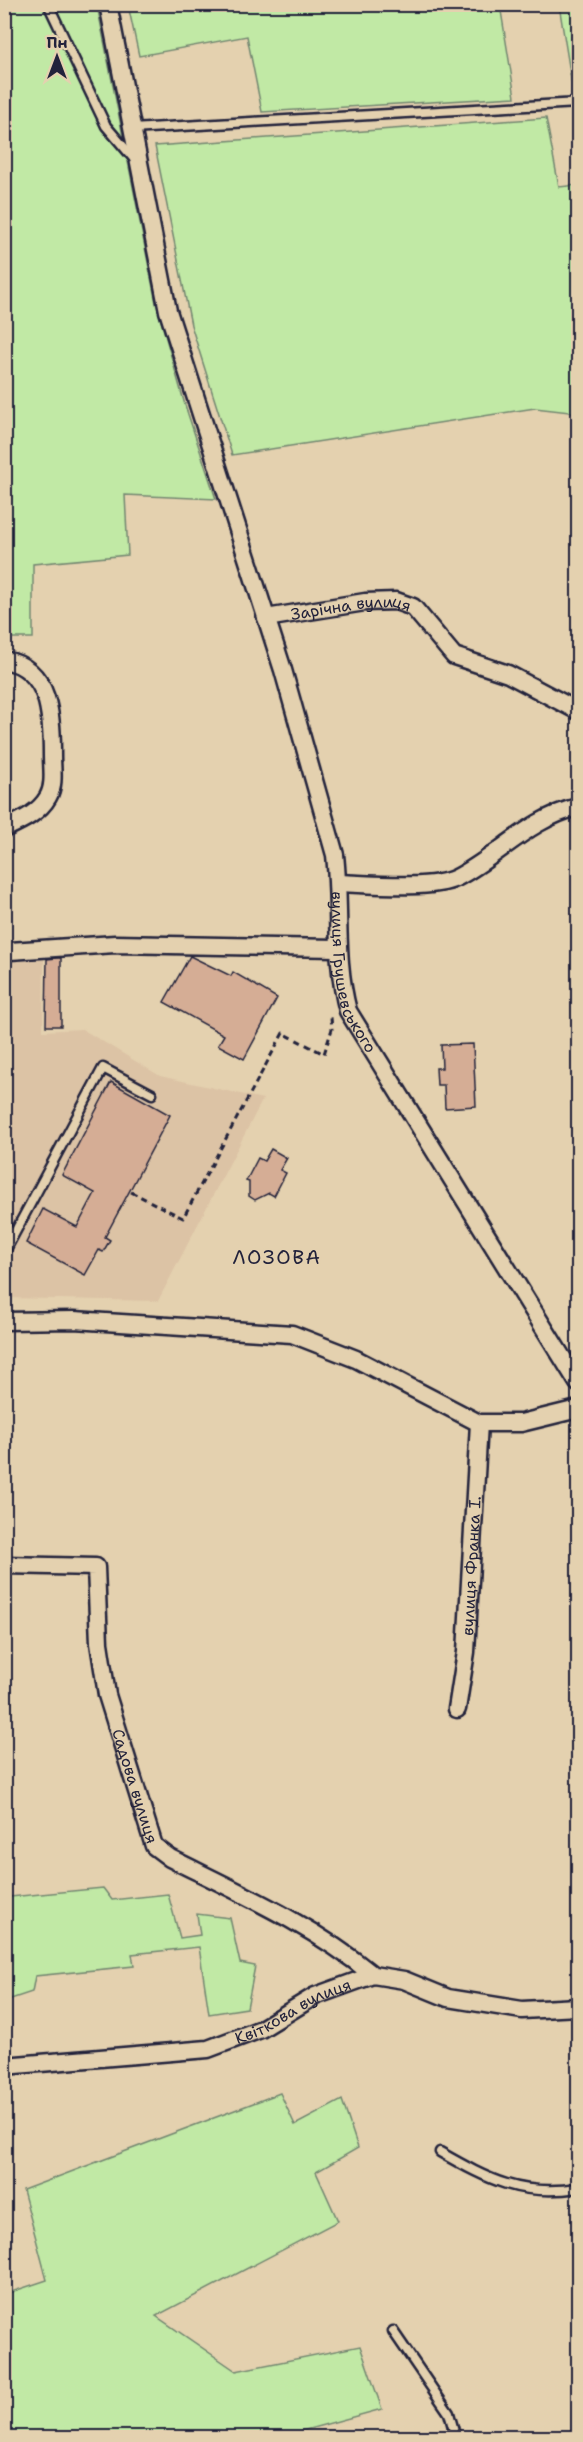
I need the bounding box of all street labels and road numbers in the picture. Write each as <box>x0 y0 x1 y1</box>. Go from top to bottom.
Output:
street label: Зарічна вулиця <box>289 591 414 625</box>
street label: вулиця Грушевського <box>327 891 381 1057</box>
street label: вулиця Франка І. <box>457 1495 486 1636</box>
street label: Садова вулиця <box>107 1726 163 1846</box>
street label: Квіткова вулиця <box>232 1974 354 2049</box>

